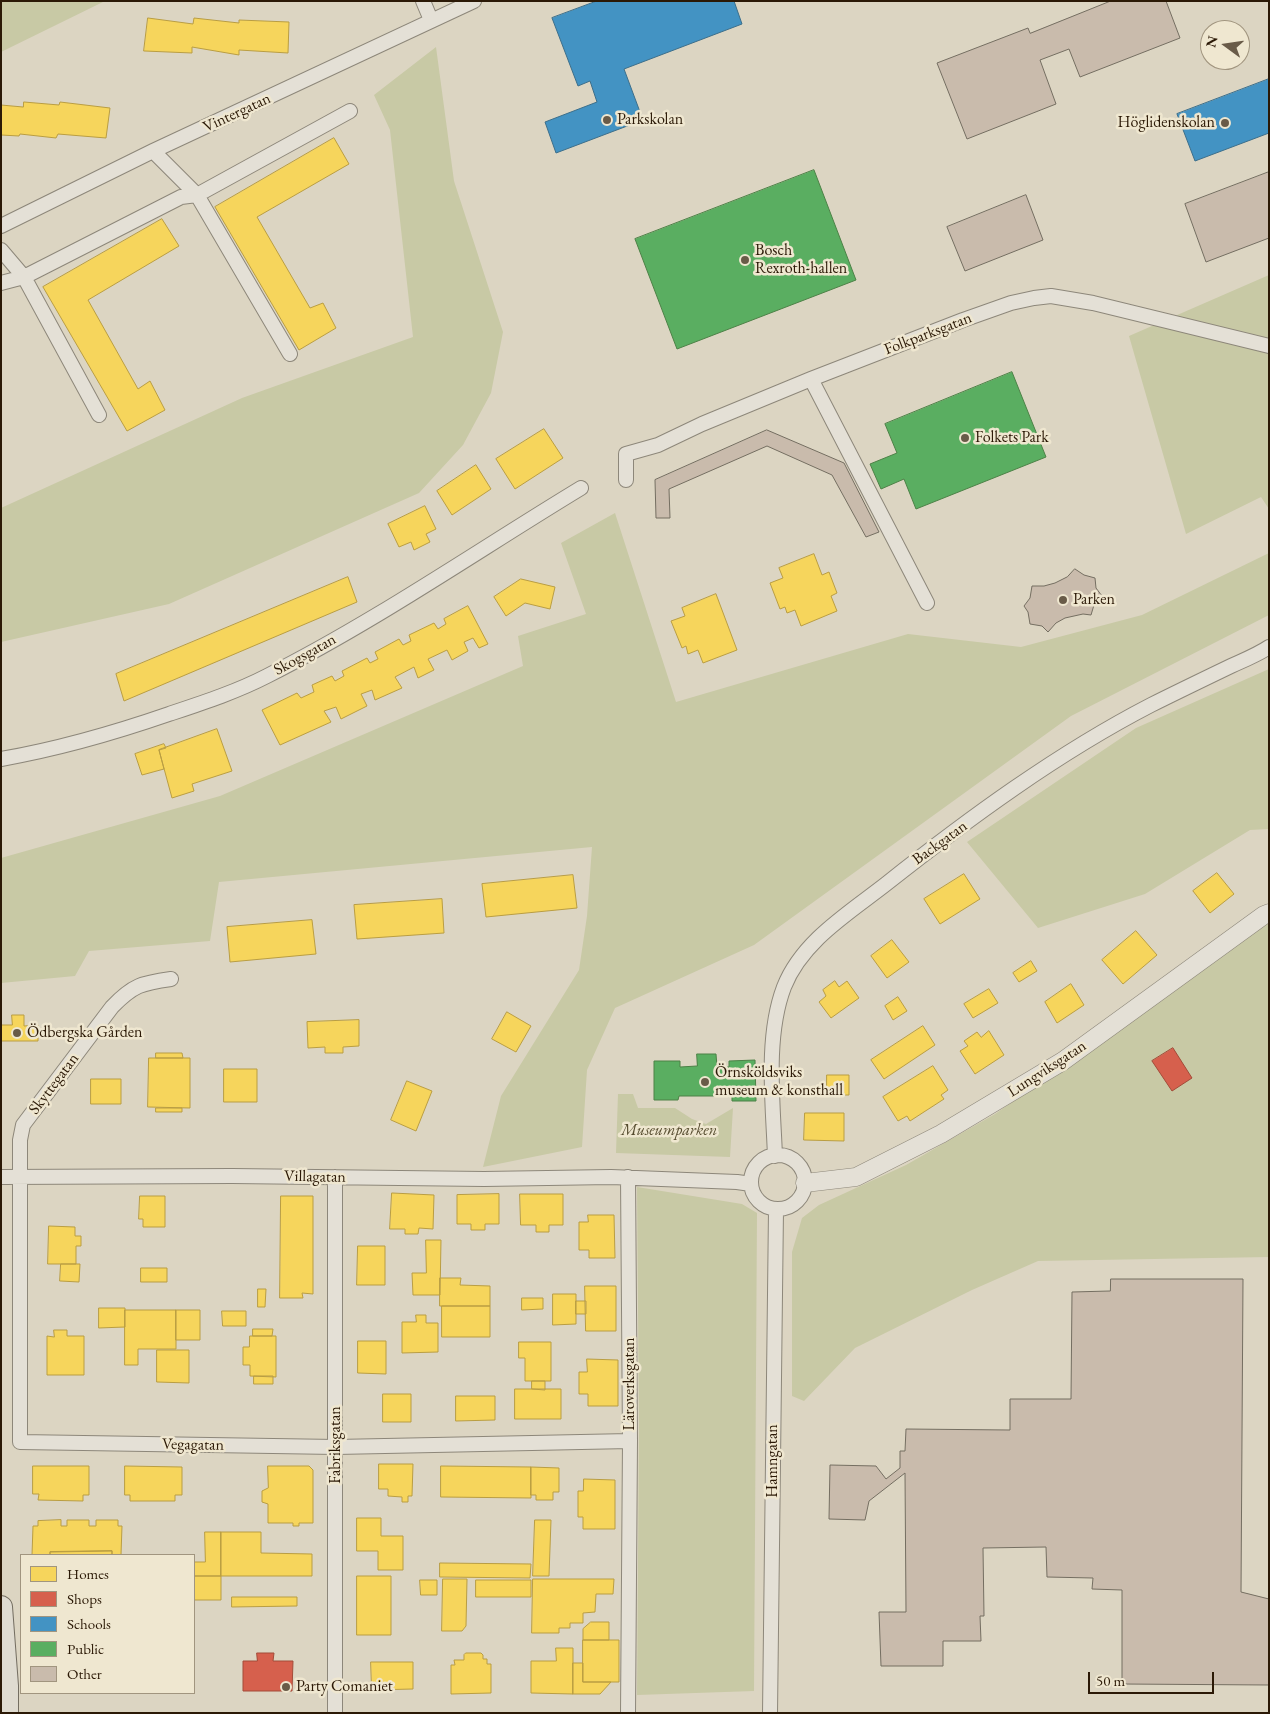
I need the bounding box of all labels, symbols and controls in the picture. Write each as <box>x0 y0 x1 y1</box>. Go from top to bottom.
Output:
north arrow <box>1200 20 1250 70</box>
text: N <box>1201 34 1222 49</box>
street label: Vintergatan <box>200 89 274 137</box>
place label: Parkskolan <box>617 110 683 130</box>
place label: Höglidenskolan <box>1118 113 1215 133</box>
marker: Parkskolan <box>601 114 613 126</box>
marker: Höglidenskolan <box>1219 117 1231 129</box>
place label: Bosch Rexroth-hallen <box>755 241 847 279</box>
marker: Bosch Rexroth-hallen <box>739 254 751 266</box>
street label: Folkparksgatan <box>881 308 975 360</box>
place label: Folkets Park <box>975 428 1049 448</box>
marker: Folkets Park <box>959 432 971 444</box>
place label: Parken <box>1073 590 1115 610</box>
marker: Parken <box>1057 594 1069 606</box>
street label: Skogsgatan <box>271 630 339 680</box>
street label: Backgatan <box>909 817 971 869</box>
place label: Ödbergska Gården <box>27 1023 143 1043</box>
marker: Ödbergska Gården <box>11 1027 23 1039</box>
street label: Lungviksgatan <box>1004 1036 1090 1102</box>
street label: Skyttegatan <box>25 1050 83 1118</box>
place label: Örnsköldsviks museum & konsthall <box>715 1063 843 1101</box>
marker: Örnsköldsviks museum & konsthall <box>699 1076 711 1088</box>
park label: Museumparken <box>621 1121 717 1141</box>
street label: Villagatan <box>284 1167 346 1187</box>
street label: Läroverksgatan <box>620 1338 640 1430</box>
street label: Fabriksgatan <box>326 1406 346 1484</box>
street label: Hamngatan <box>763 1424 783 1498</box>
street label: Vegagatan <box>162 1435 224 1455</box>
legend <box>20 1554 195 1694</box>
text: Homes <box>67 1564 109 1583</box>
text: Shops <box>67 1589 102 1608</box>
text: Schools <box>67 1614 111 1633</box>
text: Public <box>67 1639 104 1658</box>
scale bar <box>1090 1662 1216 1694</box>
text: Other <box>67 1664 102 1683</box>
text: 50 m <box>1096 1671 1125 1690</box>
place label: Party Comaniet <box>296 1677 393 1697</box>
marker: Party Comaniet <box>280 1681 292 1693</box>

